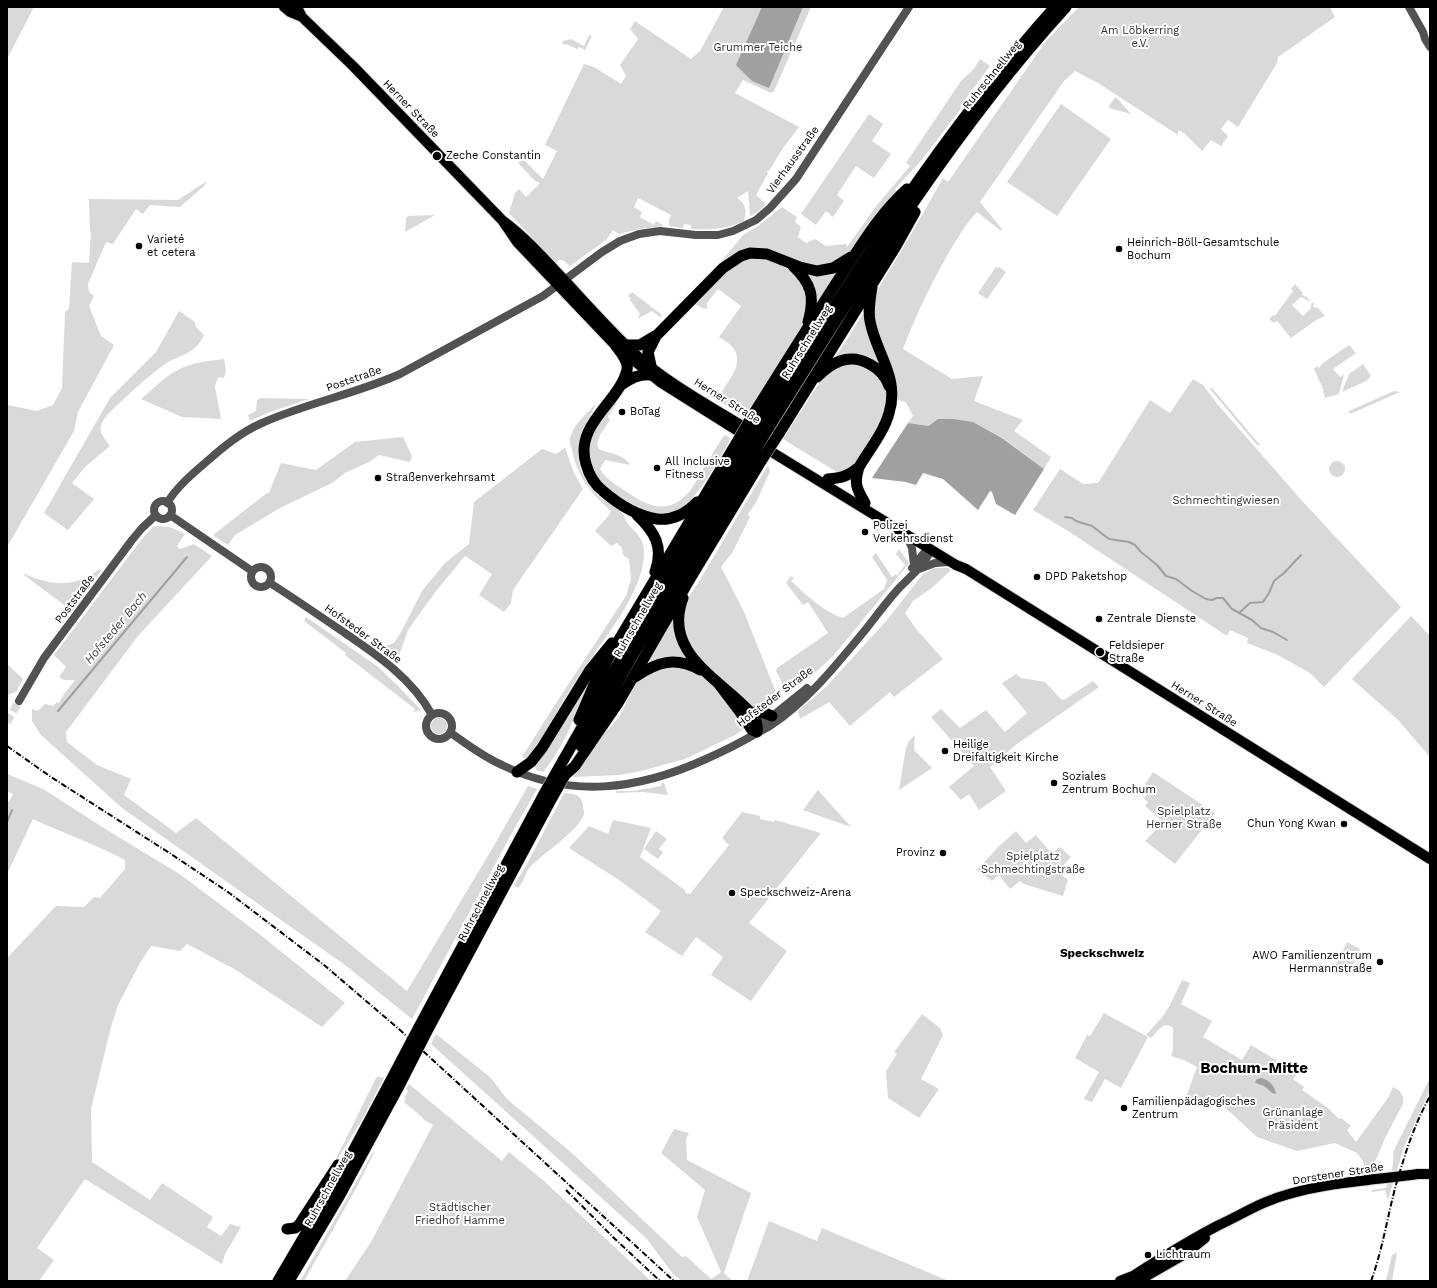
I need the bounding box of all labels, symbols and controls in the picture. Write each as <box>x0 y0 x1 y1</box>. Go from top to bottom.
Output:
park label: Am Löbkerring e.V. <box>1101 24 1179 50</box>
street label: Ruhrschnellweg <box>960 38 1024 112</box>
park label: Grummer Teiche <box>714 41 802 55</box>
street label: Herner Straße <box>380 77 442 141</box>
street label: Vierhausstraße <box>764 124 822 196</box>
place label: Zeche Constantin <box>446 149 541 163</box>
marker: Zeche Constantin <box>431 150 443 162</box>
place label: Varieté et cetera <box>147 233 195 259</box>
place label: Heinrich-Böll-Gesamtschule Bochum <box>1127 236 1279 262</box>
marker: Varieté et cetera <box>134 241 144 251</box>
marker: Heinrich-Böll-Gesamtschule Bochum <box>1114 244 1124 254</box>
street label: Ruhrschnellweg <box>779 303 835 381</box>
street label: Poststraße <box>325 363 383 395</box>
street label: Herner Straße <box>691 375 763 427</box>
place label: BoTag <box>630 405 660 419</box>
marker: BoTag <box>617 407 627 417</box>
place label: All Inclusive Fitness <box>665 455 730 481</box>
marker: All Inclusive Fitness <box>652 463 662 473</box>
place label: Straßenverkehrsamt <box>386 471 495 485</box>
marker: Straßenverkehrsamt <box>373 473 383 483</box>
park label: Schmechtingwiesen <box>1172 494 1280 508</box>
place label: Polizei Verkehrsdienst <box>873 519 953 545</box>
marker: Polizei Verkehrsdienst <box>860 527 870 537</box>
place label: DPD Paketshop <box>1045 570 1127 584</box>
street label: Poststraße <box>52 572 98 626</box>
marker: DPD Paketshop <box>1032 572 1042 582</box>
street label: Ruhrschnellweg <box>611 580 665 660</box>
water label: Hofsteder Bach <box>82 589 150 667</box>
street label: Hofsteder Straße <box>322 602 404 666</box>
place label: Zentrale Dienste <box>1107 612 1196 626</box>
marker: Zentrale Dienste <box>1094 614 1104 624</box>
place label: Feldsieper Straße <box>1109 639 1165 665</box>
marker: Feldsieper Straße <box>1094 646 1106 658</box>
street label: Hofsteder Straße <box>734 664 816 730</box>
street label: Herner Straße <box>1168 678 1240 730</box>
place label: Heilige Dreifaltigkeit Kirche <box>953 738 1059 764</box>
marker: Heilige Dreifaltigkeit Kirche <box>940 746 950 756</box>
place label: Soziales Zentrum Bochum <box>1062 770 1156 796</box>
marker: Soziales Zentrum Bochum <box>1049 778 1059 788</box>
park label: Spielplatz Herner Straße <box>1146 805 1222 831</box>
place label: Chun Yong Kwan <box>1247 817 1336 831</box>
marker: Chun Yong Kwan <box>1339 819 1349 829</box>
place label: Provinz <box>896 846 935 860</box>
marker: Provinz <box>938 848 948 858</box>
park label: Spielplatz Schmechtingstraße <box>981 850 1085 876</box>
street label: Ruhrschnellweg <box>455 862 507 944</box>
place label: Speckschweiz-Arena <box>740 886 851 900</box>
marker: Speckschweiz-Arena <box>727 888 737 898</box>
district label: Speckschweiz <box>1060 946 1144 960</box>
place label: AWO Familienzentrum Hermannstraße <box>1252 949 1372 975</box>
marker: AWO Familienzentrum Hermannstraße <box>1375 957 1385 967</box>
district label: Bochum-Mitte <box>1200 1060 1308 1078</box>
place label: Familienpädagogisches Zentrum <box>1132 1095 1256 1121</box>
marker: Familienpädagogisches Zentrum <box>1119 1103 1129 1113</box>
park label: Grünanlage Präsident <box>1263 1106 1323 1132</box>
street label: Ruhrschnellweg <box>302 1149 354 1229</box>
street label: Dorstener Straße <box>1291 1160 1385 1188</box>
park label: Städtischer Friedhof Hamme <box>415 1201 505 1227</box>
place label: Lichtraum <box>1156 1248 1211 1262</box>
marker: Lichtraum <box>1143 1250 1153 1260</box>

